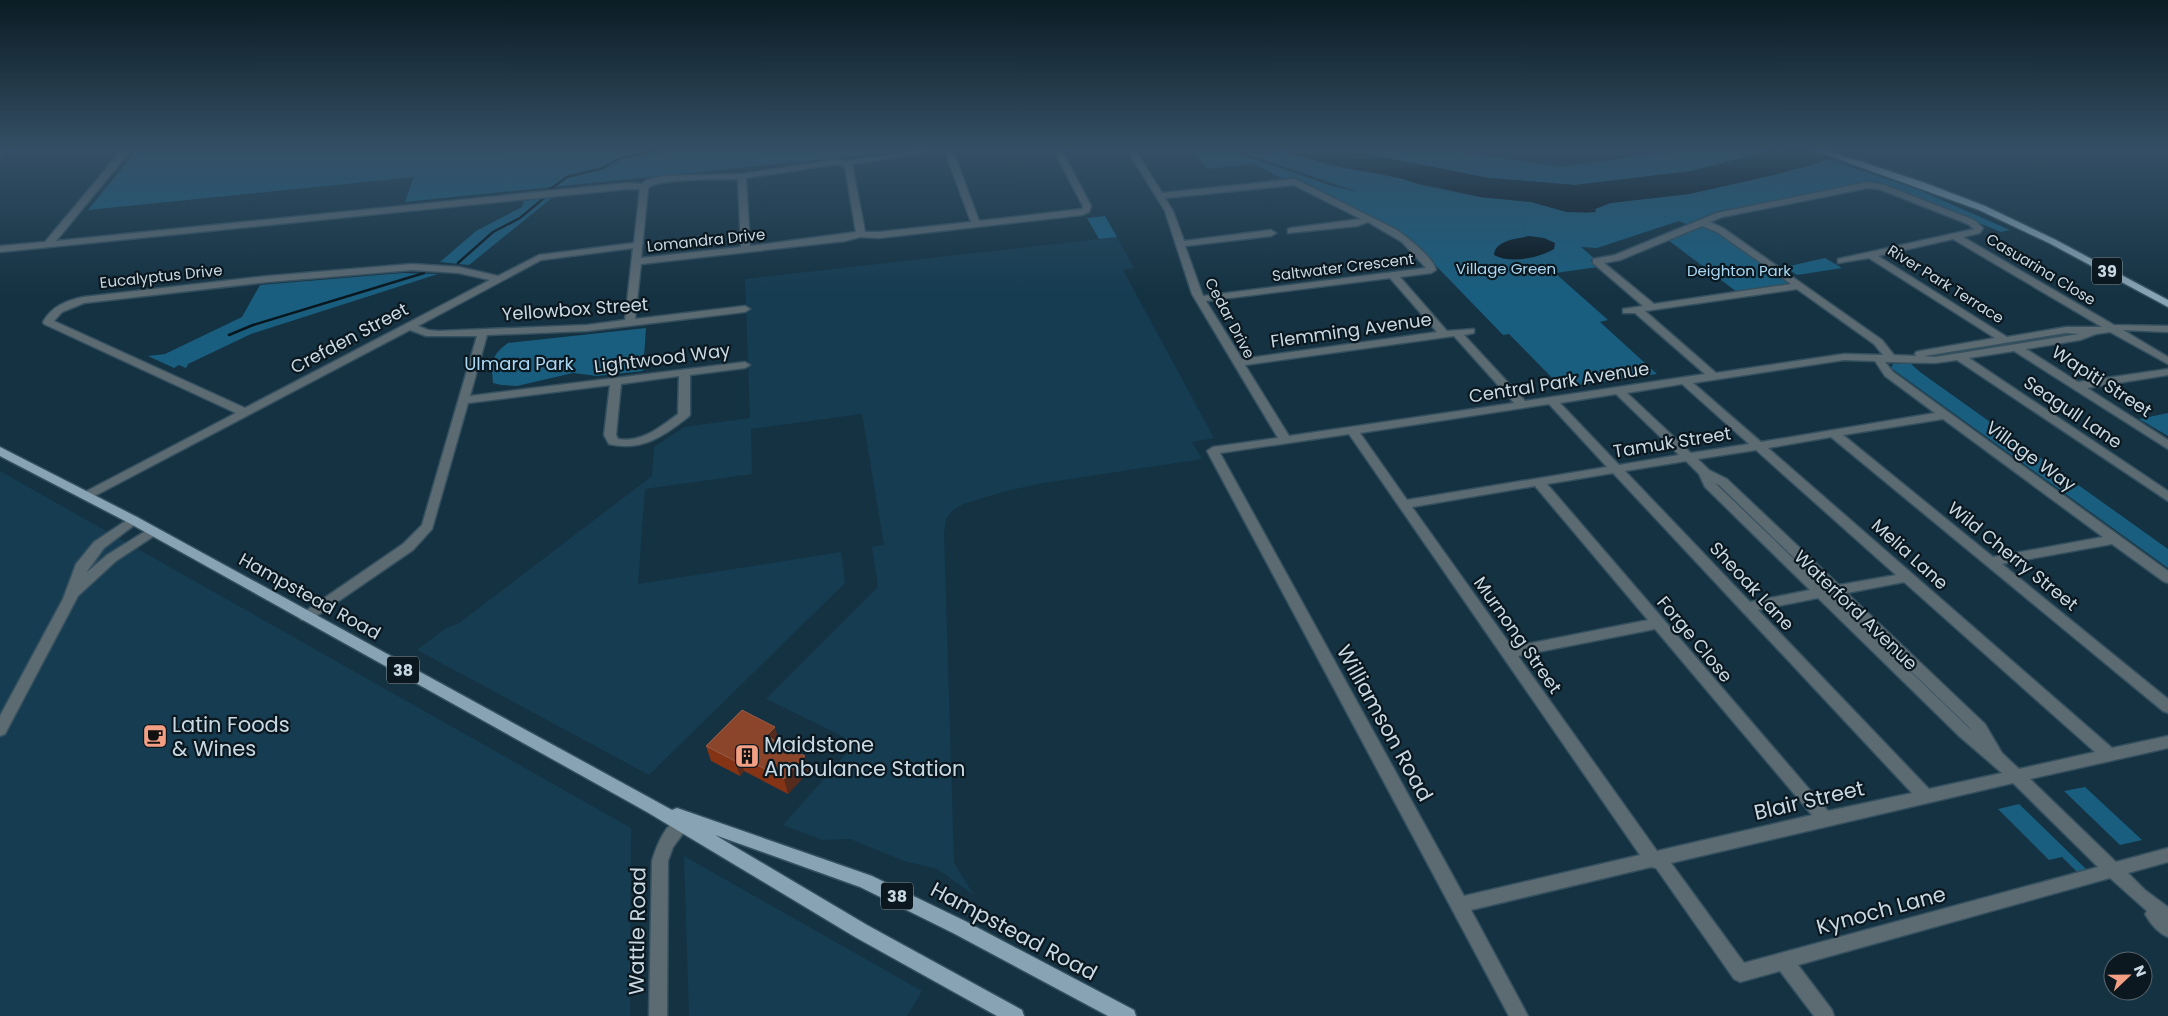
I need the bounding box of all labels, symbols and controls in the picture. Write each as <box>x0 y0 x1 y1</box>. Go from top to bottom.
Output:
street label: Lomandra Drive <box>646 223 766 257</box>
street label: Casuarina Close <box>1982 228 2100 310</box>
street label: River Park Terrace <box>1884 240 2008 328</box>
street label: Saltwater Crescent <box>1271 248 1415 286</box>
park label: Village Green <box>1456 258 1556 279</box>
road number: 39 <box>2092 258 2122 284</box>
street label: Eucalyptus Drive <box>99 259 223 293</box>
park label: Deighton Park <box>1687 260 1791 281</box>
street label: Cedar Drive <box>1200 274 1260 362</box>
street label: Yellowbox Street <box>501 291 649 327</box>
street label: Crefden Street <box>286 296 412 380</box>
street label: Flemming Avenue <box>1269 306 1433 354</box>
street label: Lightwood Way <box>592 337 732 379</box>
street label: Wapiti Street <box>2047 339 2157 423</box>
park label: Ulmara Park <box>464 351 574 376</box>
street label: Central Park Avenue <box>1467 355 1651 409</box>
street label: Seagull Lane <box>2019 370 2127 454</box>
street label: Village Way <box>1981 415 2081 497</box>
street label: Tamuk Street <box>1611 420 1733 464</box>
street label: Wild Cherry Street <box>1943 496 2083 616</box>
street label: Melia Lane <box>1866 513 1954 595</box>
street label: Sheoak Lane <box>1704 536 1800 636</box>
street label: Waterford Avenue <box>1789 544 1923 676</box>
street label: Hampstead Road <box>235 547 385 645</box>
street label: Murnong Street <box>1468 571 1568 699</box>
street label: Forge Close <box>1651 590 1739 688</box>
street label: Williamson Road <box>1330 639 1440 807</box>
road number: 38 <box>387 656 419 684</box>
place label: Latin Foods & Wines <box>172 710 290 763</box>
cafe icon: Latin Foods & Wines <box>142 723 168 749</box>
place label: Maidstone Ambulance Station <box>764 730 965 783</box>
building icon: Maidstone Ambulance Station <box>734 743 760 769</box>
street label: Blair Street <box>1751 773 1867 827</box>
street label: Wattle Road <box>621 867 653 995</box>
street label: Hampstead Road <box>926 875 1102 987</box>
street label: Kynoch Lane <box>1813 879 1949 941</box>
road number: 38 <box>881 882 913 909</box>
north arrow <box>2103 951 2153 1001</box>
text: N <box>2129 963 2151 980</box>

